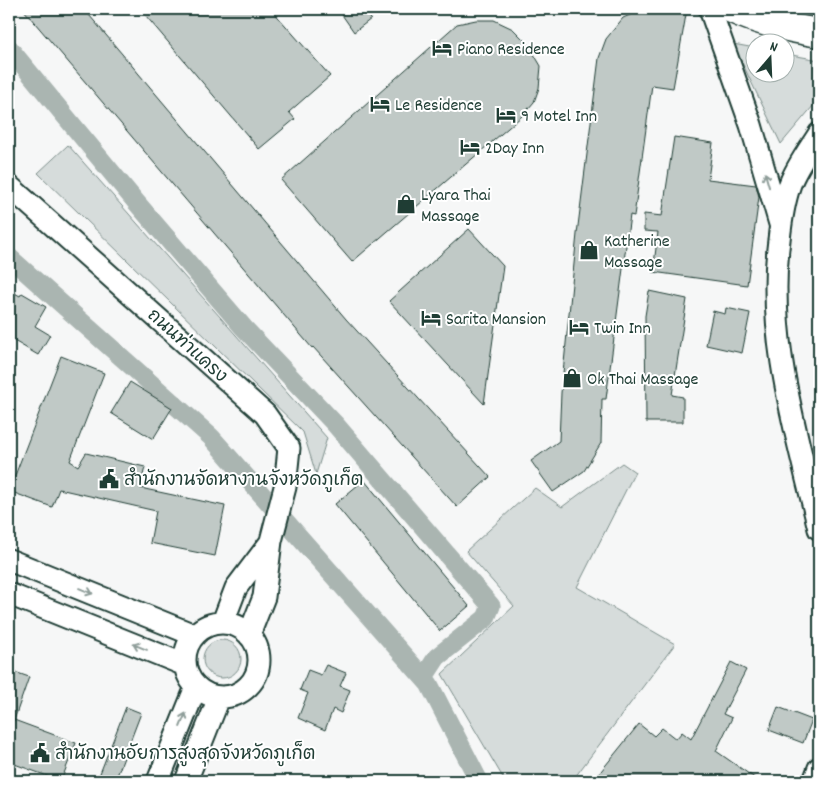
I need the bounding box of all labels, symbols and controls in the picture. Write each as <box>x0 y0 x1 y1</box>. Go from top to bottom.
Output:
north arrow <box>746 32 796 82</box>
hotel icon: Piano Residence <box>431 37 453 59</box>
text: N <box>767 37 780 58</box>
place label: Piano Residence <box>457 38 565 63</box>
hotel icon: Le Residence <box>369 93 391 115</box>
place label: Le Residence <box>395 94 482 119</box>
hotel icon: 9 Motel Inn <box>495 104 517 126</box>
place label: 9 Motel Inn <box>521 105 597 130</box>
hotel icon: 2Day Inn <box>459 136 481 158</box>
place label: 2Day Inn <box>485 137 544 162</box>
one-way arrow <box>762 172 771 188</box>
place label: Lyara Thai Massage <box>421 184 491 230</box>
shop icon: Lyara Thai Massage <box>395 193 417 215</box>
place label: Katherine Massage <box>604 230 670 276</box>
shop icon: Katherine Massage <box>578 239 600 261</box>
street label: ถนนท่าแครง <box>141 303 233 390</box>
hotel icon: Sarita Mansion <box>420 307 442 329</box>
place label: Sarita Mansion <box>446 308 546 333</box>
hotel icon: Twin Inn <box>568 316 590 338</box>
place label: Twin Inn <box>594 317 651 342</box>
shop icon: Ok Thai Massage <box>561 367 583 389</box>
place label: Ok Thai Massage <box>587 368 699 393</box>
place label: สำนักงานจัดหางานจังหวัดภูเก็ต <box>124 466 364 494</box>
public building icon: สำนักงานจัดหางานจังหวัดภูเก็ต <box>98 468 120 490</box>
one-way arrow <box>79 588 94 597</box>
one-way arrow <box>133 642 148 651</box>
one-way arrow <box>179 713 188 728</box>
place label: สำนักงานอัยการสูงสุดจังหวัดภูเก็ต <box>55 740 316 768</box>
public building icon: สำนักงานอัยการสูงสุดจังหวัดภูเก็ต <box>29 742 51 764</box>

